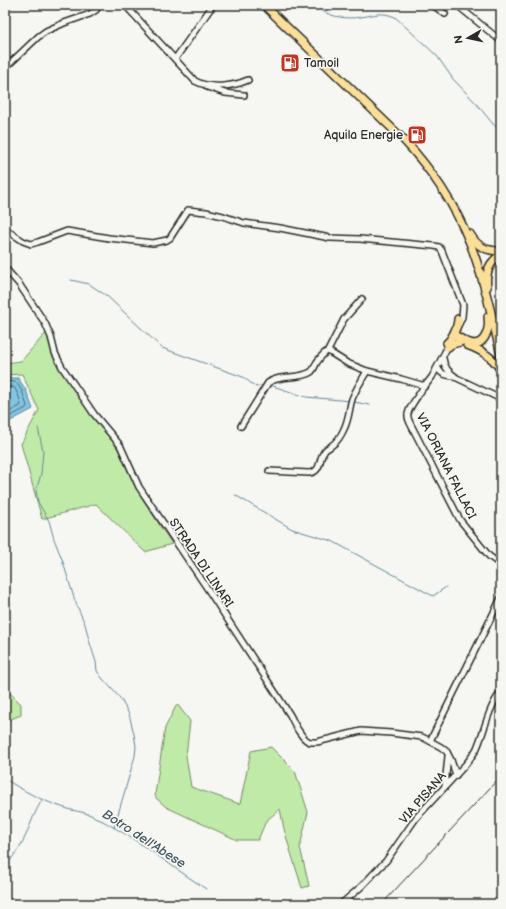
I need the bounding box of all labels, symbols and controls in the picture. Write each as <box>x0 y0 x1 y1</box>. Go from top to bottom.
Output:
north arrow <box>448 18 488 58</box>
text: N <box>452 34 466 45</box>
fuel station icon: Tamoil <box>279 52 301 74</box>
place label: Tamoil <box>304 56 339 71</box>
fuel station icon: Aquila Energie <box>406 124 428 146</box>
place label: Aquila Energie <box>324 128 403 143</box>
street label: VIA ORIANA FALLACI <box>413 410 479 522</box>
street label: STRADA DI LINARI <box>166 516 236 611</box>
street label: VIA PISANA <box>396 768 450 827</box>
water label: Botro dell'Abese <box>99 806 189 872</box>

